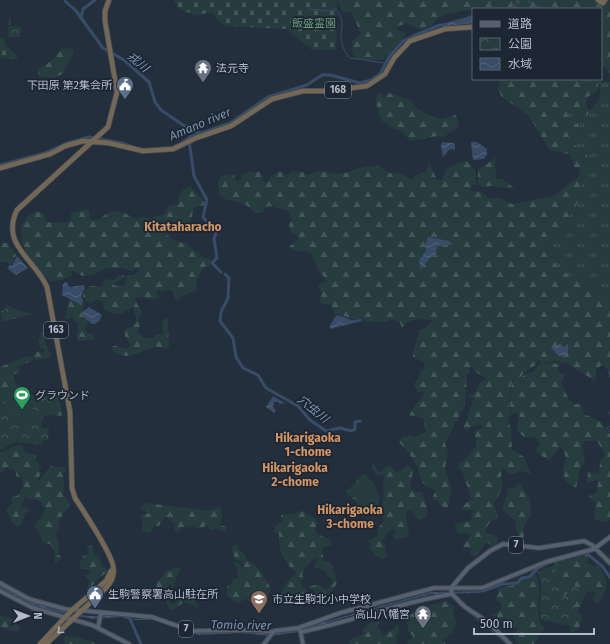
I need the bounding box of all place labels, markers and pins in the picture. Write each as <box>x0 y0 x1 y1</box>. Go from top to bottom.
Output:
temple icon: 法元寺 <box>193 58 213 83</box>
place label: 法元寺 <box>216 62 249 75</box>
public building icon: 下田原 第2集会所 <box>115 75 135 100</box>
place label: 下田原 第2集会所 <box>27 79 113 92</box>
sports icon: グラウンド <box>12 385 32 410</box>
place label: グラウンド <box>35 389 90 402</box>
public building icon: 生駒警察署高山駐在所 <box>85 584 105 609</box>
place label: 生駒警察署高山駐在所 <box>108 588 219 601</box>
school or university icon: 市立生駒北小中学校 <box>249 589 269 614</box>
place label: 市立生駒北小中学校 <box>272 593 371 606</box>
temple icon: 高山八幡宮 <box>413 604 433 629</box>
place label: 高山八幡宮 <box>355 608 410 621</box>

